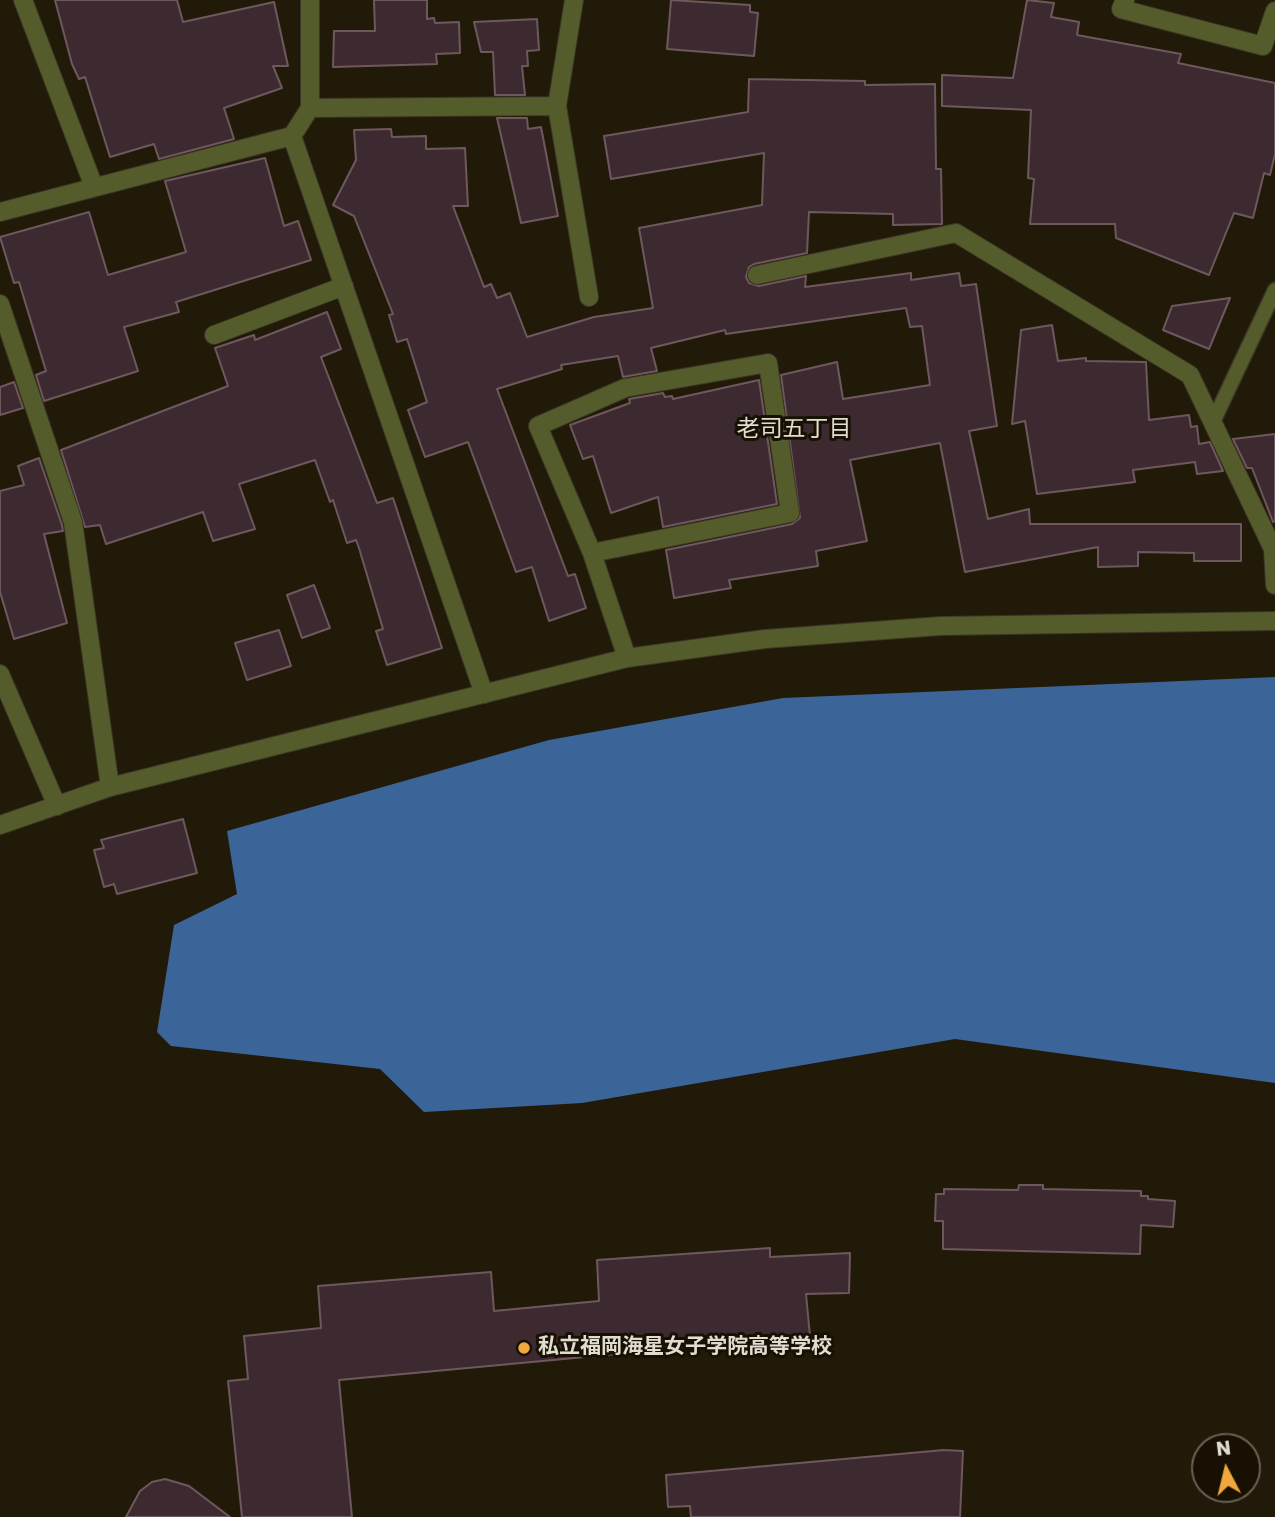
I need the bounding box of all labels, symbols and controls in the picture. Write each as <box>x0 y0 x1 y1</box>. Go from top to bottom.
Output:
district label: 老司五丁目 <box>737 416 851 444</box>
place label: 私立福岡海星女子学院高等学校 <box>538 1335 832 1361</box>
marker: 私立福岡海星女子学院高等学校 <box>516 1340 532 1356</box>
north arrow <box>1191 1433 1261 1503</box>
text: N <box>1215 1434 1232 1463</box>

